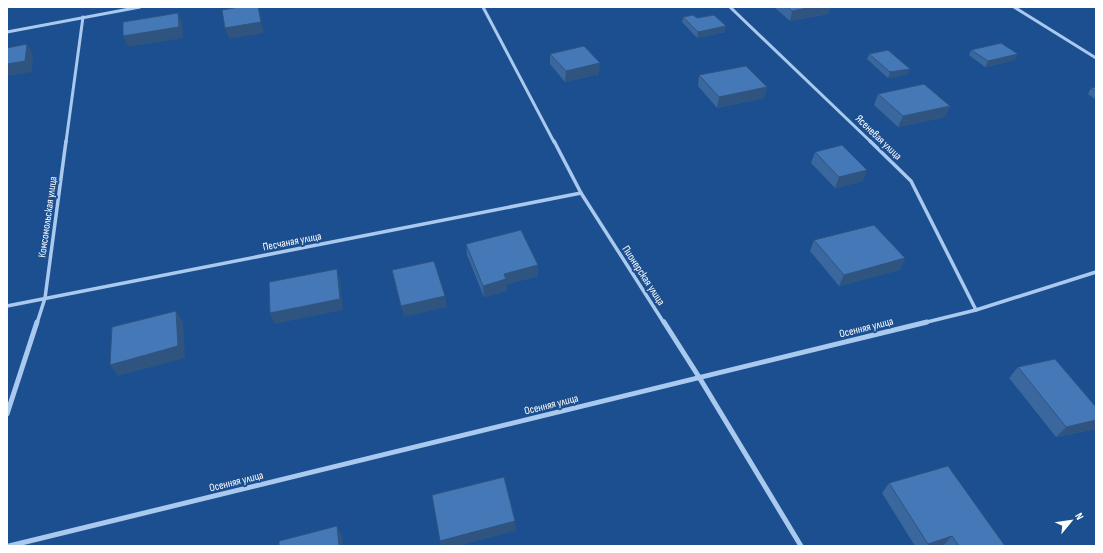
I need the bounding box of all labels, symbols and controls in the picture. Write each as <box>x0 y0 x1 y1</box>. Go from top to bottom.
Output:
street label: Ясеневая улица <box>853 112 904 163</box>
street label: Комсомольская улица <box>35 176 60 259</box>
street label: Песчаная улица <box>262 229 323 254</box>
street label: Пионерская улица <box>619 243 668 308</box>
street label: Осенняя улица <box>838 314 894 340</box>
street label: Осенняя улица <box>523 391 579 417</box>
street label: Осенняя улица <box>208 468 264 494</box>
north arrow <box>1051 501 1091 541</box>
text: N <box>1072 511 1086 522</box>

